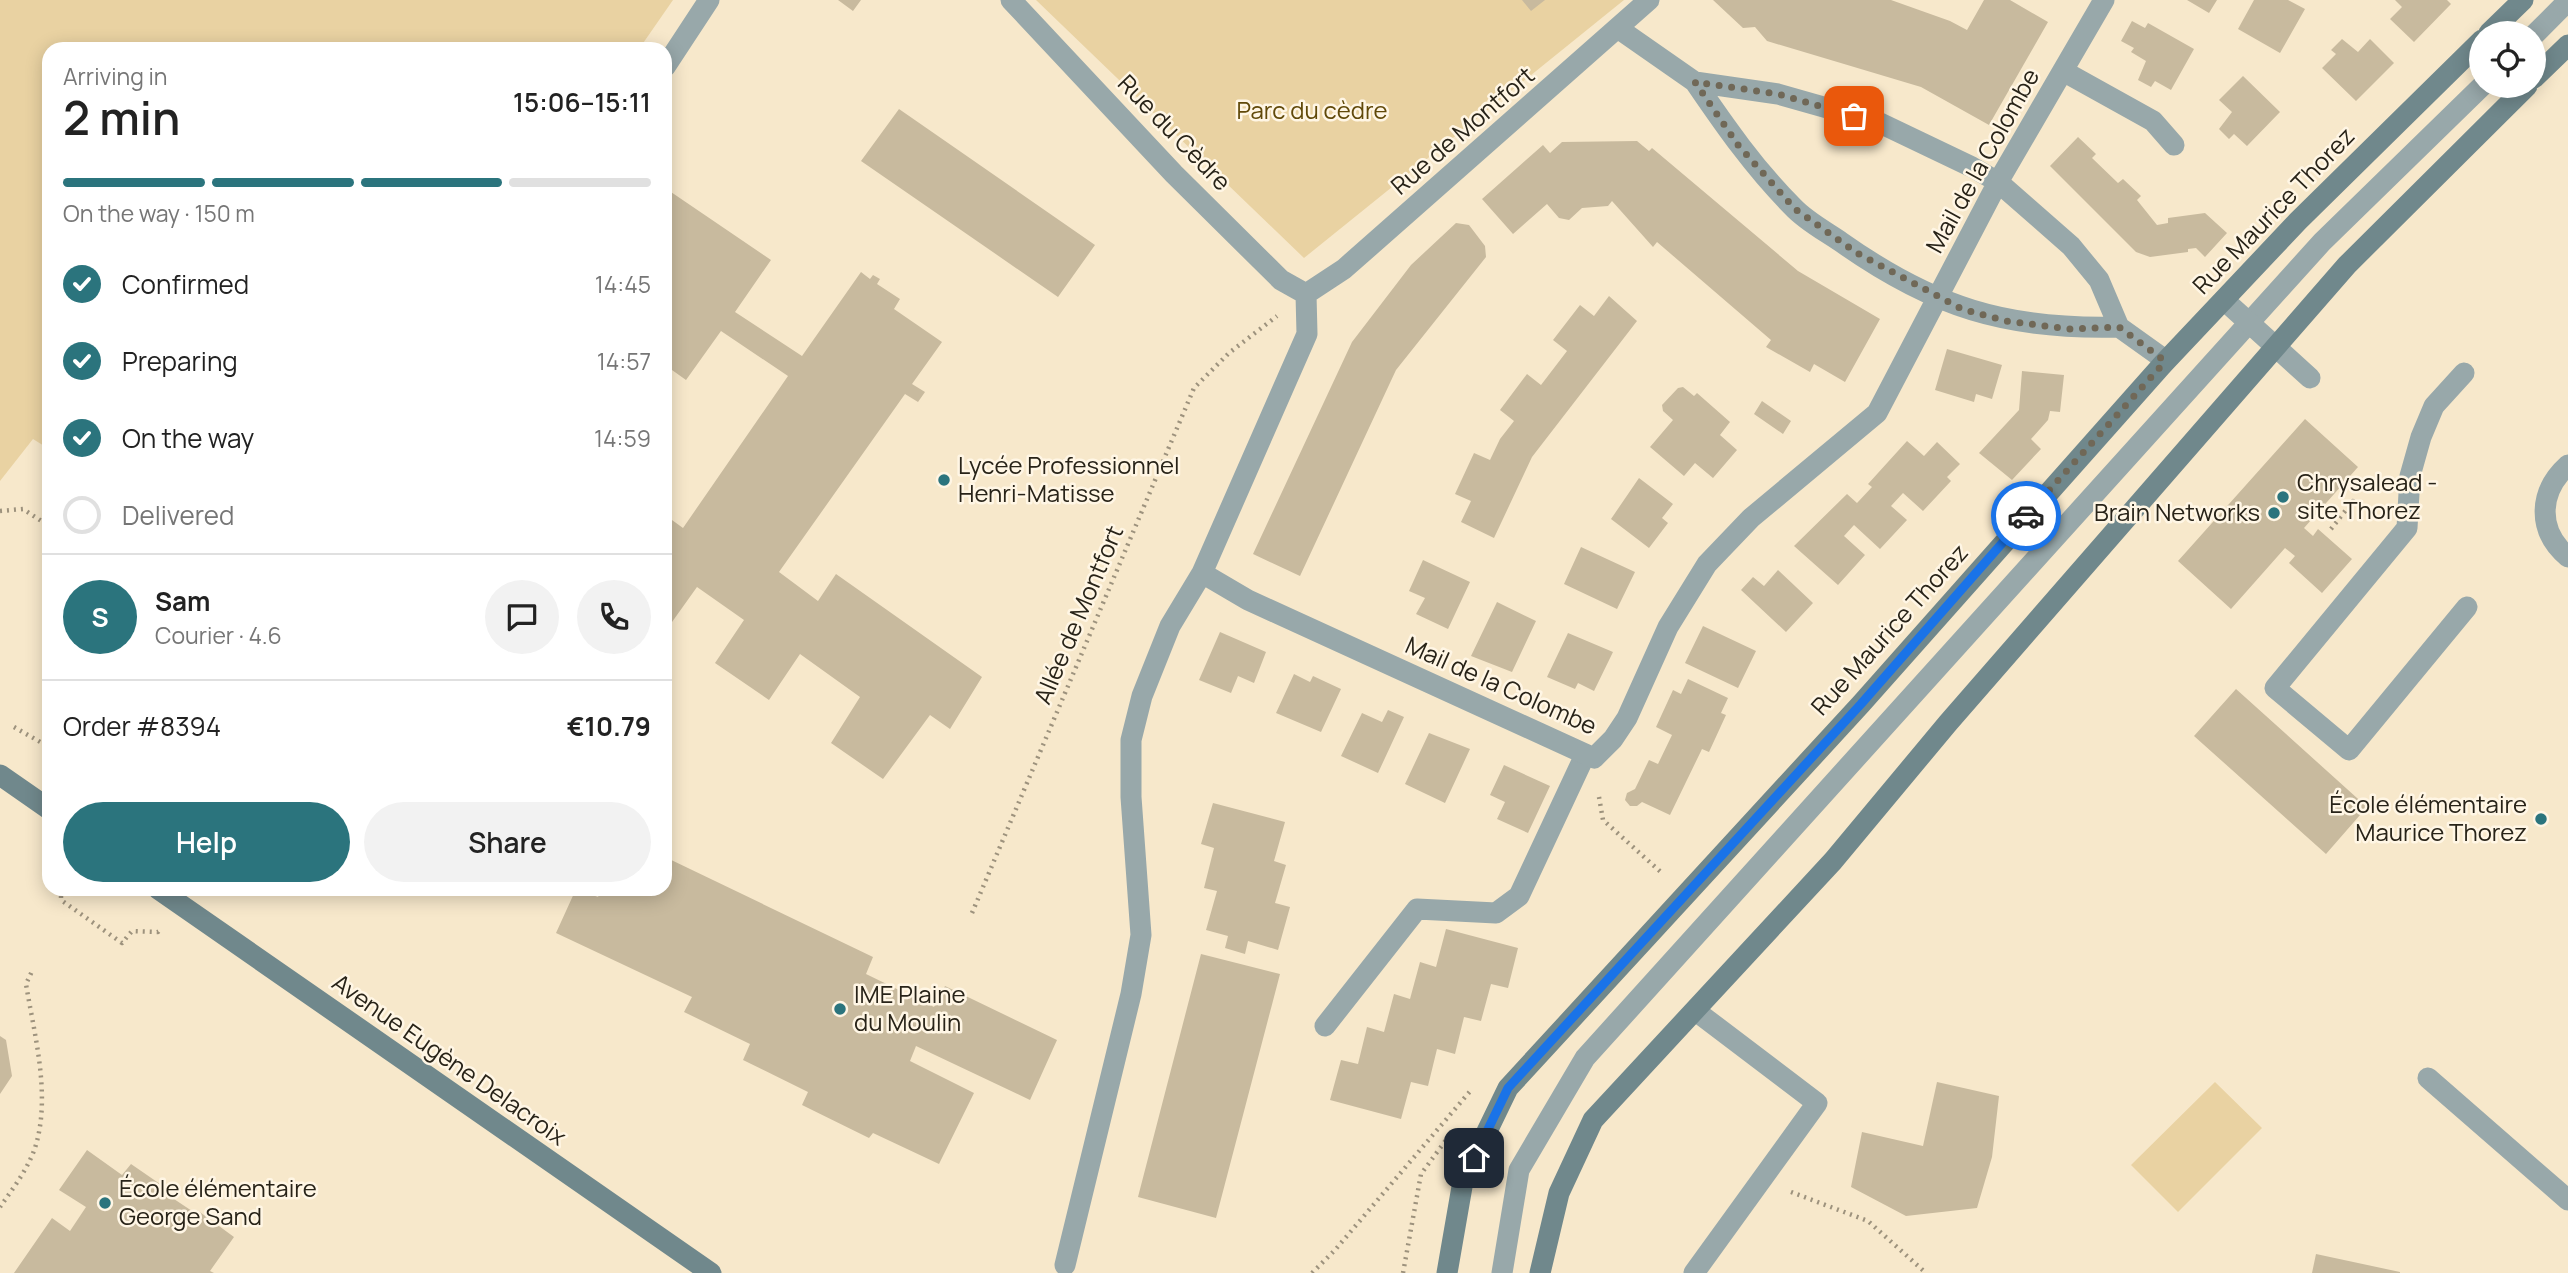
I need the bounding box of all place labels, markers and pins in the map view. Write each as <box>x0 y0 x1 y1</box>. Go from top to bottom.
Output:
pin <box>1824 86 1884 146</box>
place label: Lycée Professionnel Henri-Matisse <box>958 448 1180 509</box>
place label: Chrysalead - site Thorez <box>2297 465 2437 526</box>
marker: Lycée Professionnel Henri-Matisse <box>936 472 952 488</box>
marker: Chrysalead - site Thorez <box>2275 489 2291 505</box>
place label: Brain Networks <box>2094 495 2260 528</box>
marker: Brain Networks <box>2266 505 2282 521</box>
place label: École élémentaire Maurice Thorez <box>2329 787 2527 848</box>
marker: École élémentaire Maurice Thorez <box>2533 811 2549 827</box>
place label: IME Plaine du Moulin <box>854 977 966 1038</box>
marker: IME Plaine du Moulin <box>832 1001 848 1017</box>
pin <box>1444 1128 1504 1188</box>
place label: École élémentaire George Sand <box>119 1171 317 1232</box>
marker: École élémentaire George Sand <box>97 1195 113 1211</box>

